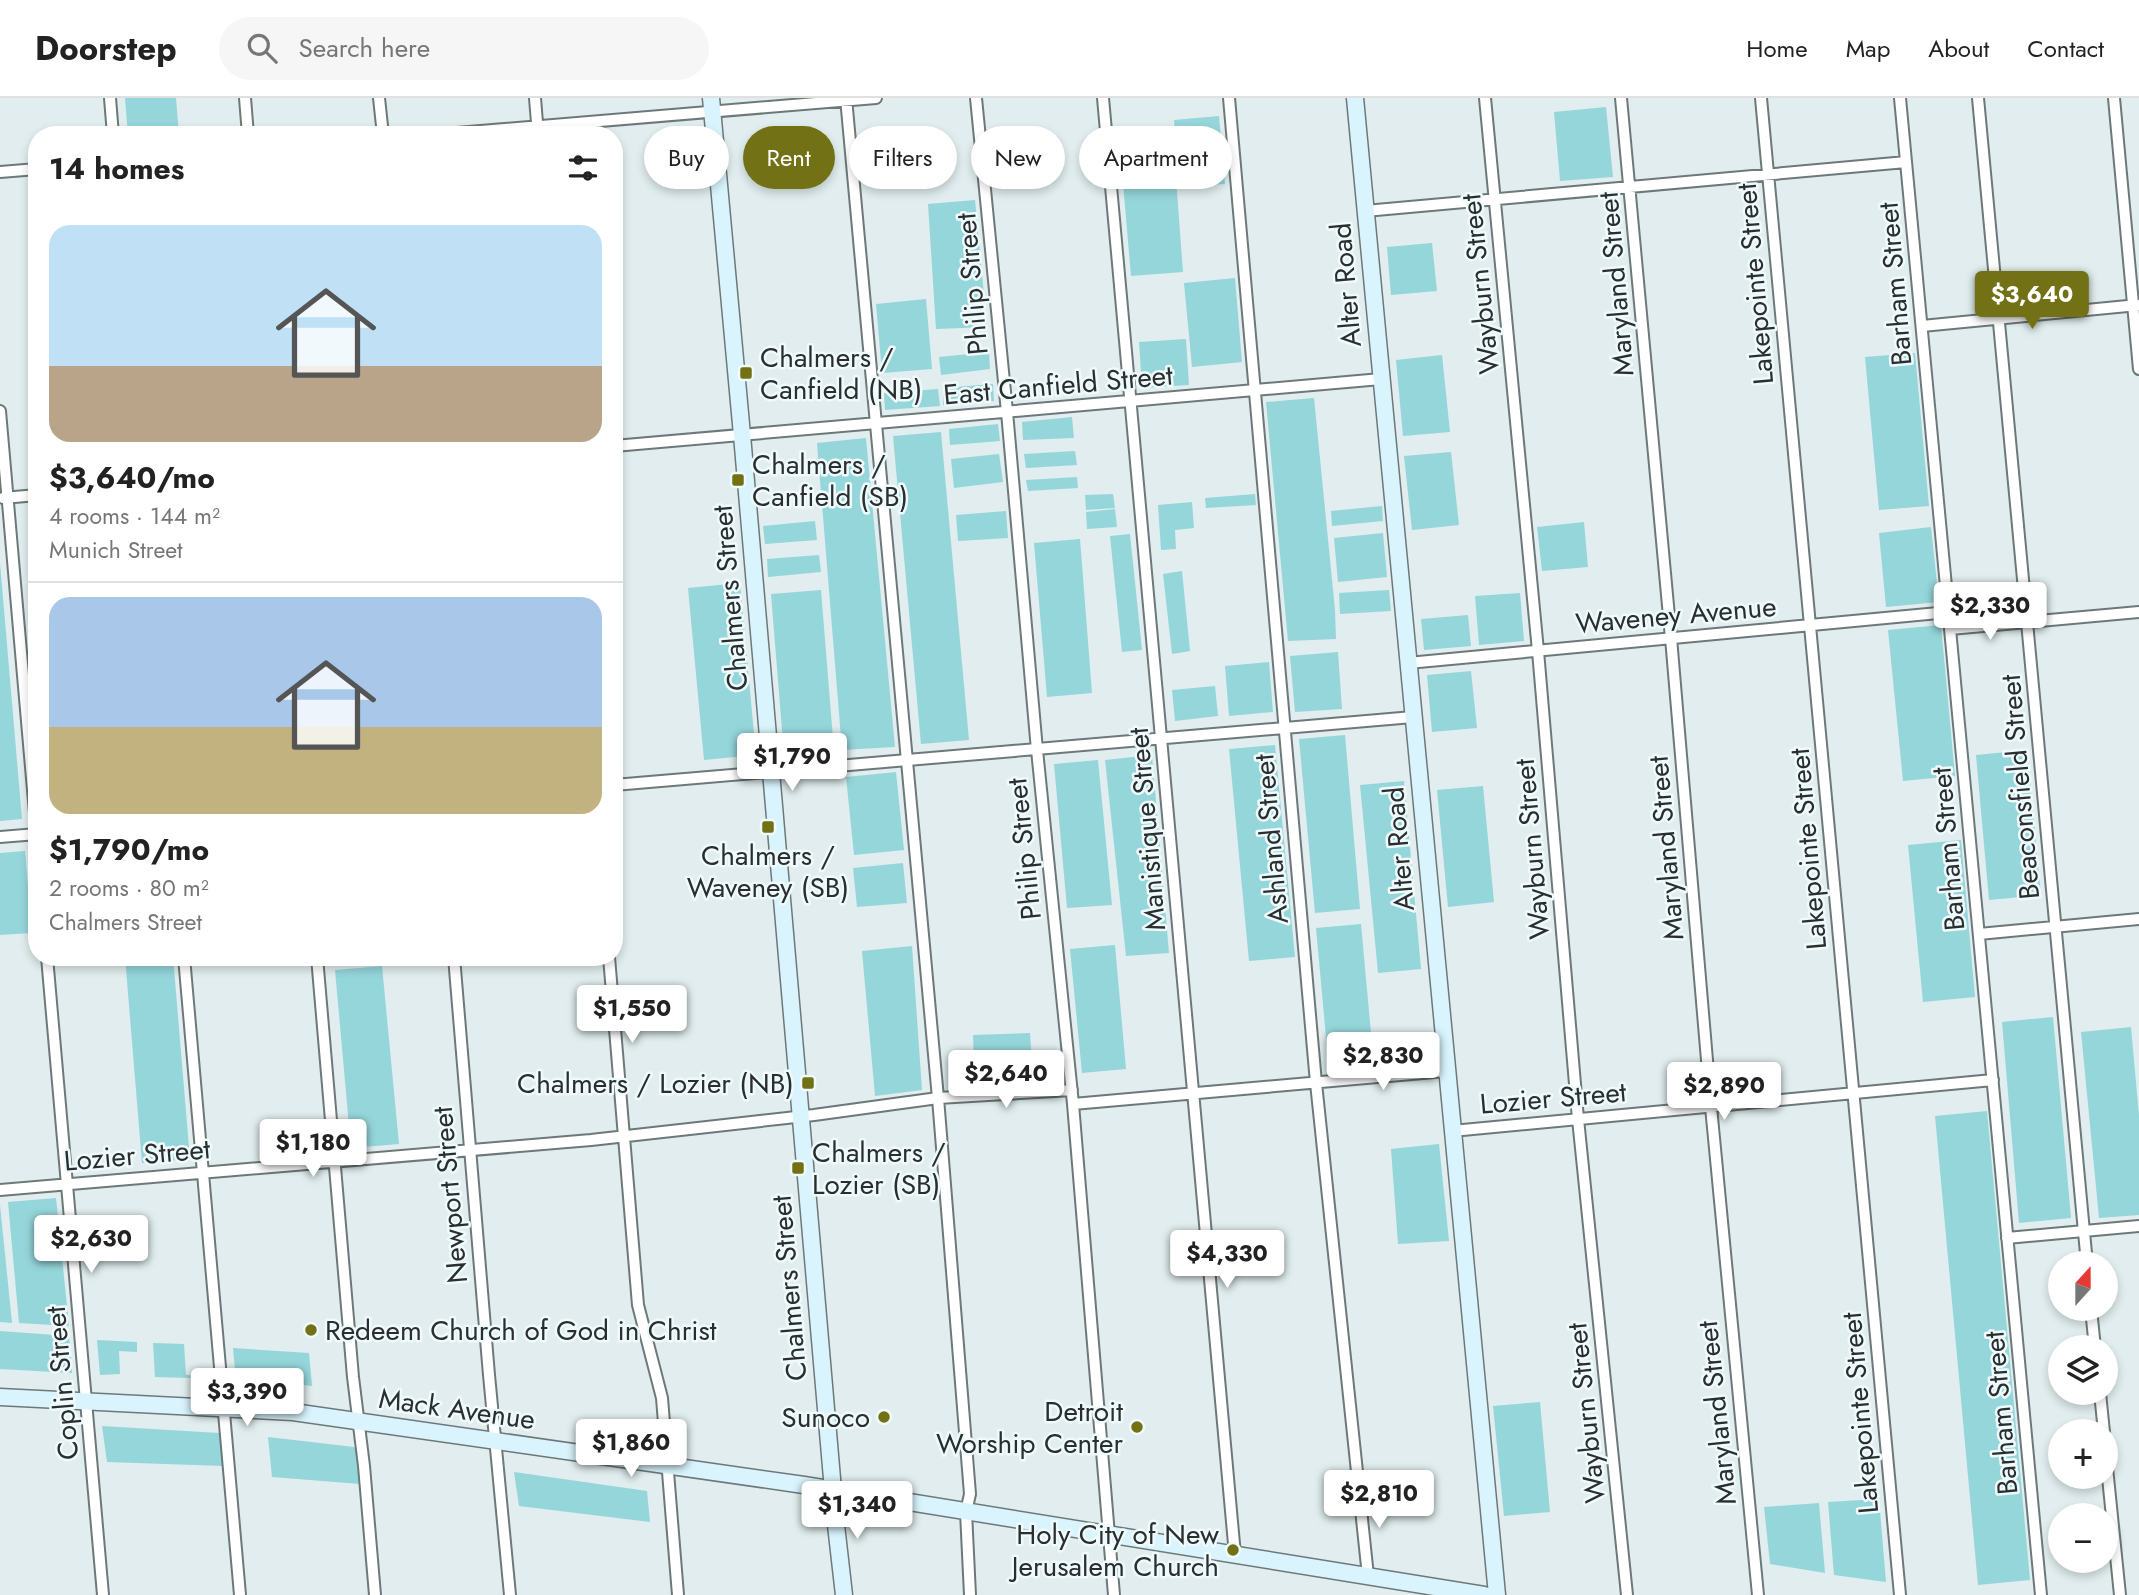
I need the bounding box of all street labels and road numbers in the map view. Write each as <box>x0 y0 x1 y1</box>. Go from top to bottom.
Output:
street label: Lakepointe Street <box>1726 181 1784 386</box>
street label: Maryland Street <box>1588 190 1644 378</box>
street label: Wayburn Street <box>1450 192 1510 376</box>
street label: Barham Street <box>1867 200 1923 367</box>
street label: Philip Street <box>945 211 999 357</box>
street label: Alter Road <box>1320 221 1372 349</box>
street label: East Canfield Street <box>942 355 1175 415</box>
street label: Chalmers Street <box>701 503 759 693</box>
street label: Waveney Avenue <box>1574 586 1778 644</box>
street label: Beaconsfield Street <box>1990 673 2050 901</box>
street label: Manistique Street <box>1118 725 1176 932</box>
street label: Lakepointe Street <box>1779 746 1837 951</box>
street label: Ashland Street <box>1243 752 1299 926</box>
street label: Maryland Street <box>1638 754 1694 942</box>
street label: Wayburn Street <box>1504 757 1560 941</box>
street label: Barham Street <box>1920 765 1976 932</box>
street label: Philip Street <box>996 776 1052 922</box>
street label: Alter Road <box>1373 785 1425 913</box>
street label: Lozier Street <box>1478 1071 1628 1125</box>
street label: Newport Street <box>422 1105 478 1285</box>
street label: Lozier Street <box>62 1128 212 1182</box>
street label: Chalmers Street <box>760 1193 818 1383</box>
street label: Coplin Street <box>35 1304 89 1462</box>
street label: Lakepointe Street <box>1831 1310 1889 1515</box>
street label: Maryland Street <box>1687 1319 1747 1507</box>
street label: Wayburn Street <box>1556 1321 1616 1505</box>
street label: Barham Street <box>1973 1329 2029 1496</box>
street label: Mack Avenue <box>376 1378 538 1440</box>

